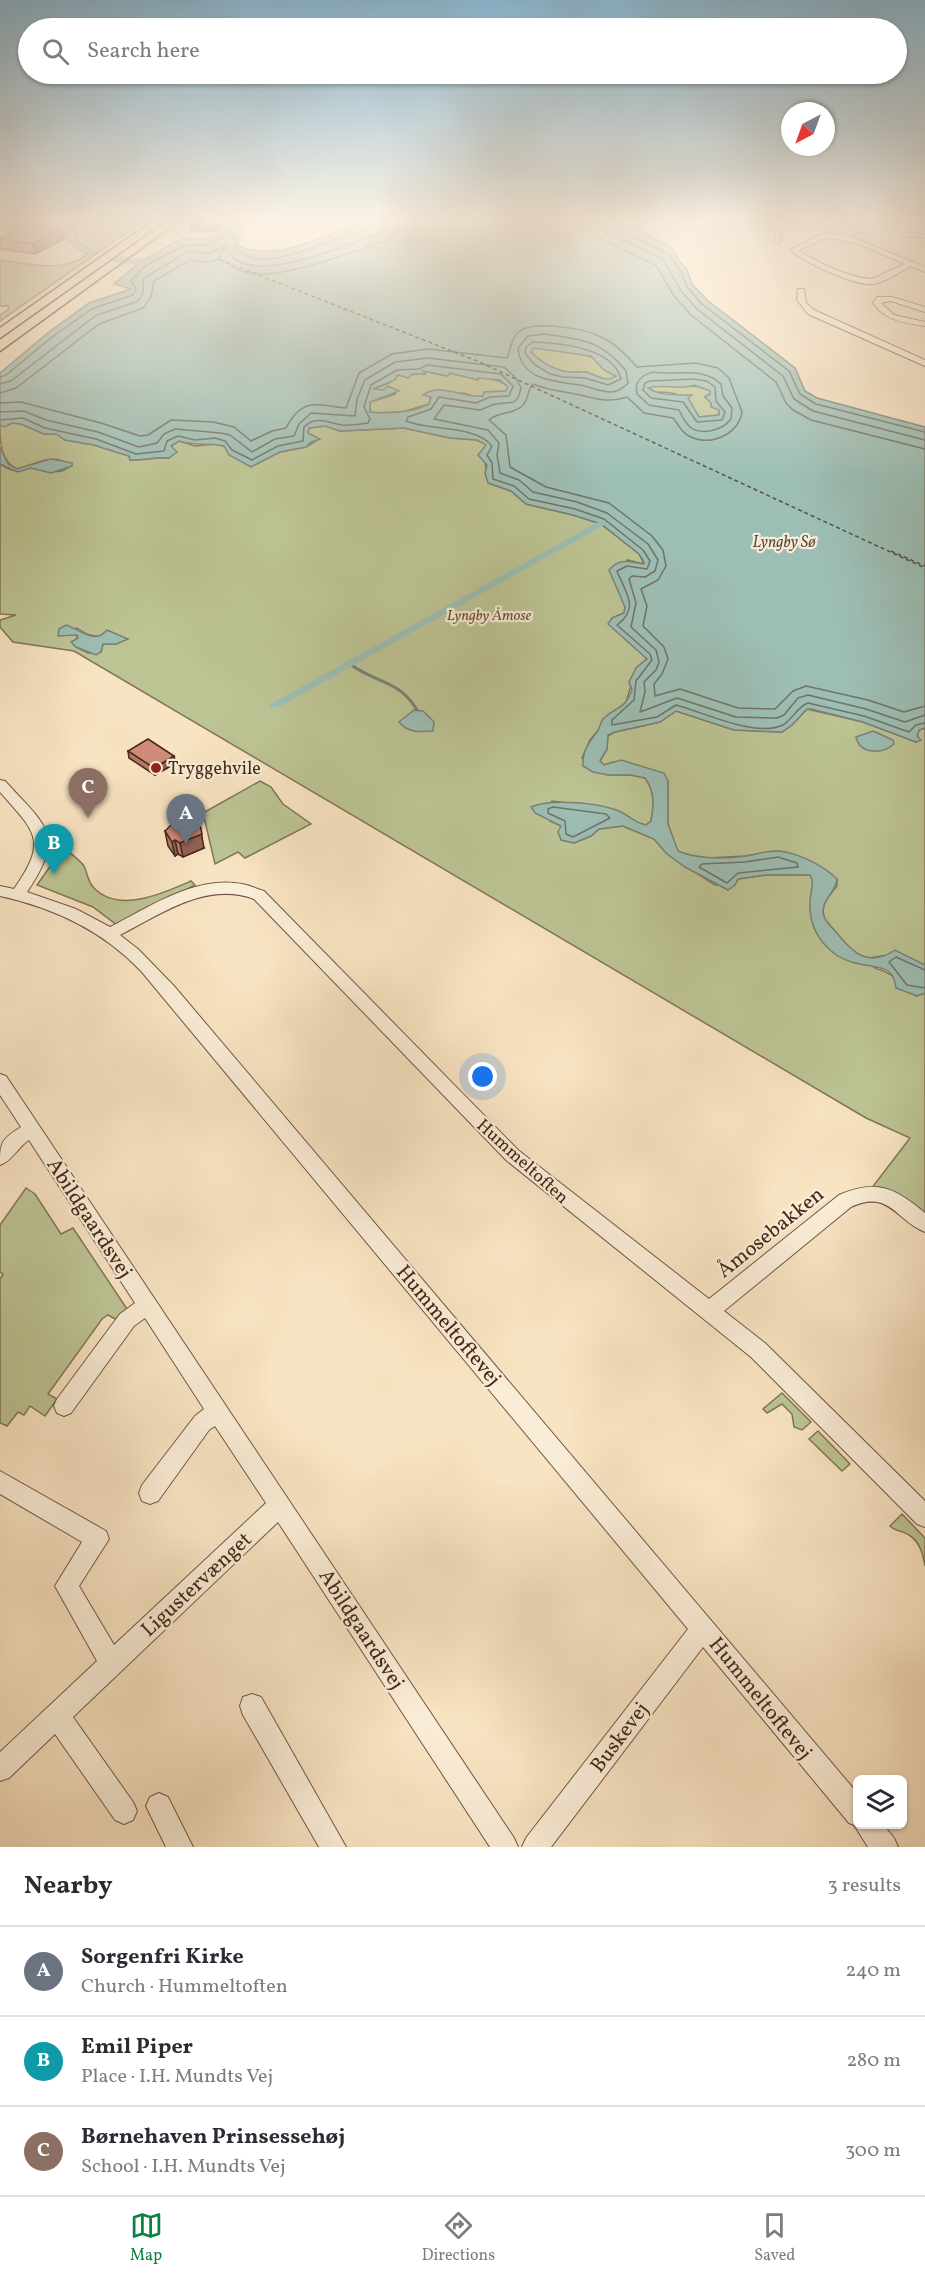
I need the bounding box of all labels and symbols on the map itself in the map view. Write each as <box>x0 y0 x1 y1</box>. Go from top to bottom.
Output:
north arrow <box>781 102 835 156</box>
water label: Lyngby Sø <box>753 532 816 554</box>
park label: Lyngby Åmose <box>447 606 532 627</box>
place label: Tryggehvile <box>168 757 261 782</box>
marker: Tryggehvile <box>149 761 163 775</box>
pin: C <box>68 768 107 818</box>
pin: A <box>166 794 206 844</box>
pin: B <box>34 824 74 874</box>
your location <box>468 1062 497 1091</box>
street label: Hummeltoften <box>470 1114 574 1211</box>
street label: Abildgaardsvej <box>39 1153 139 1285</box>
street label: Åmosebakken <box>711 1181 831 1285</box>
street label: Hummeltoftevej <box>388 1259 507 1393</box>
street label: Ligustervænget <box>135 1526 259 1644</box>
street label: Abildgaardsvej <box>311 1564 411 1696</box>
street label: Hummeltoftevej <box>701 1631 818 1766</box>
street label: Buskevej <box>584 1697 656 1779</box>

